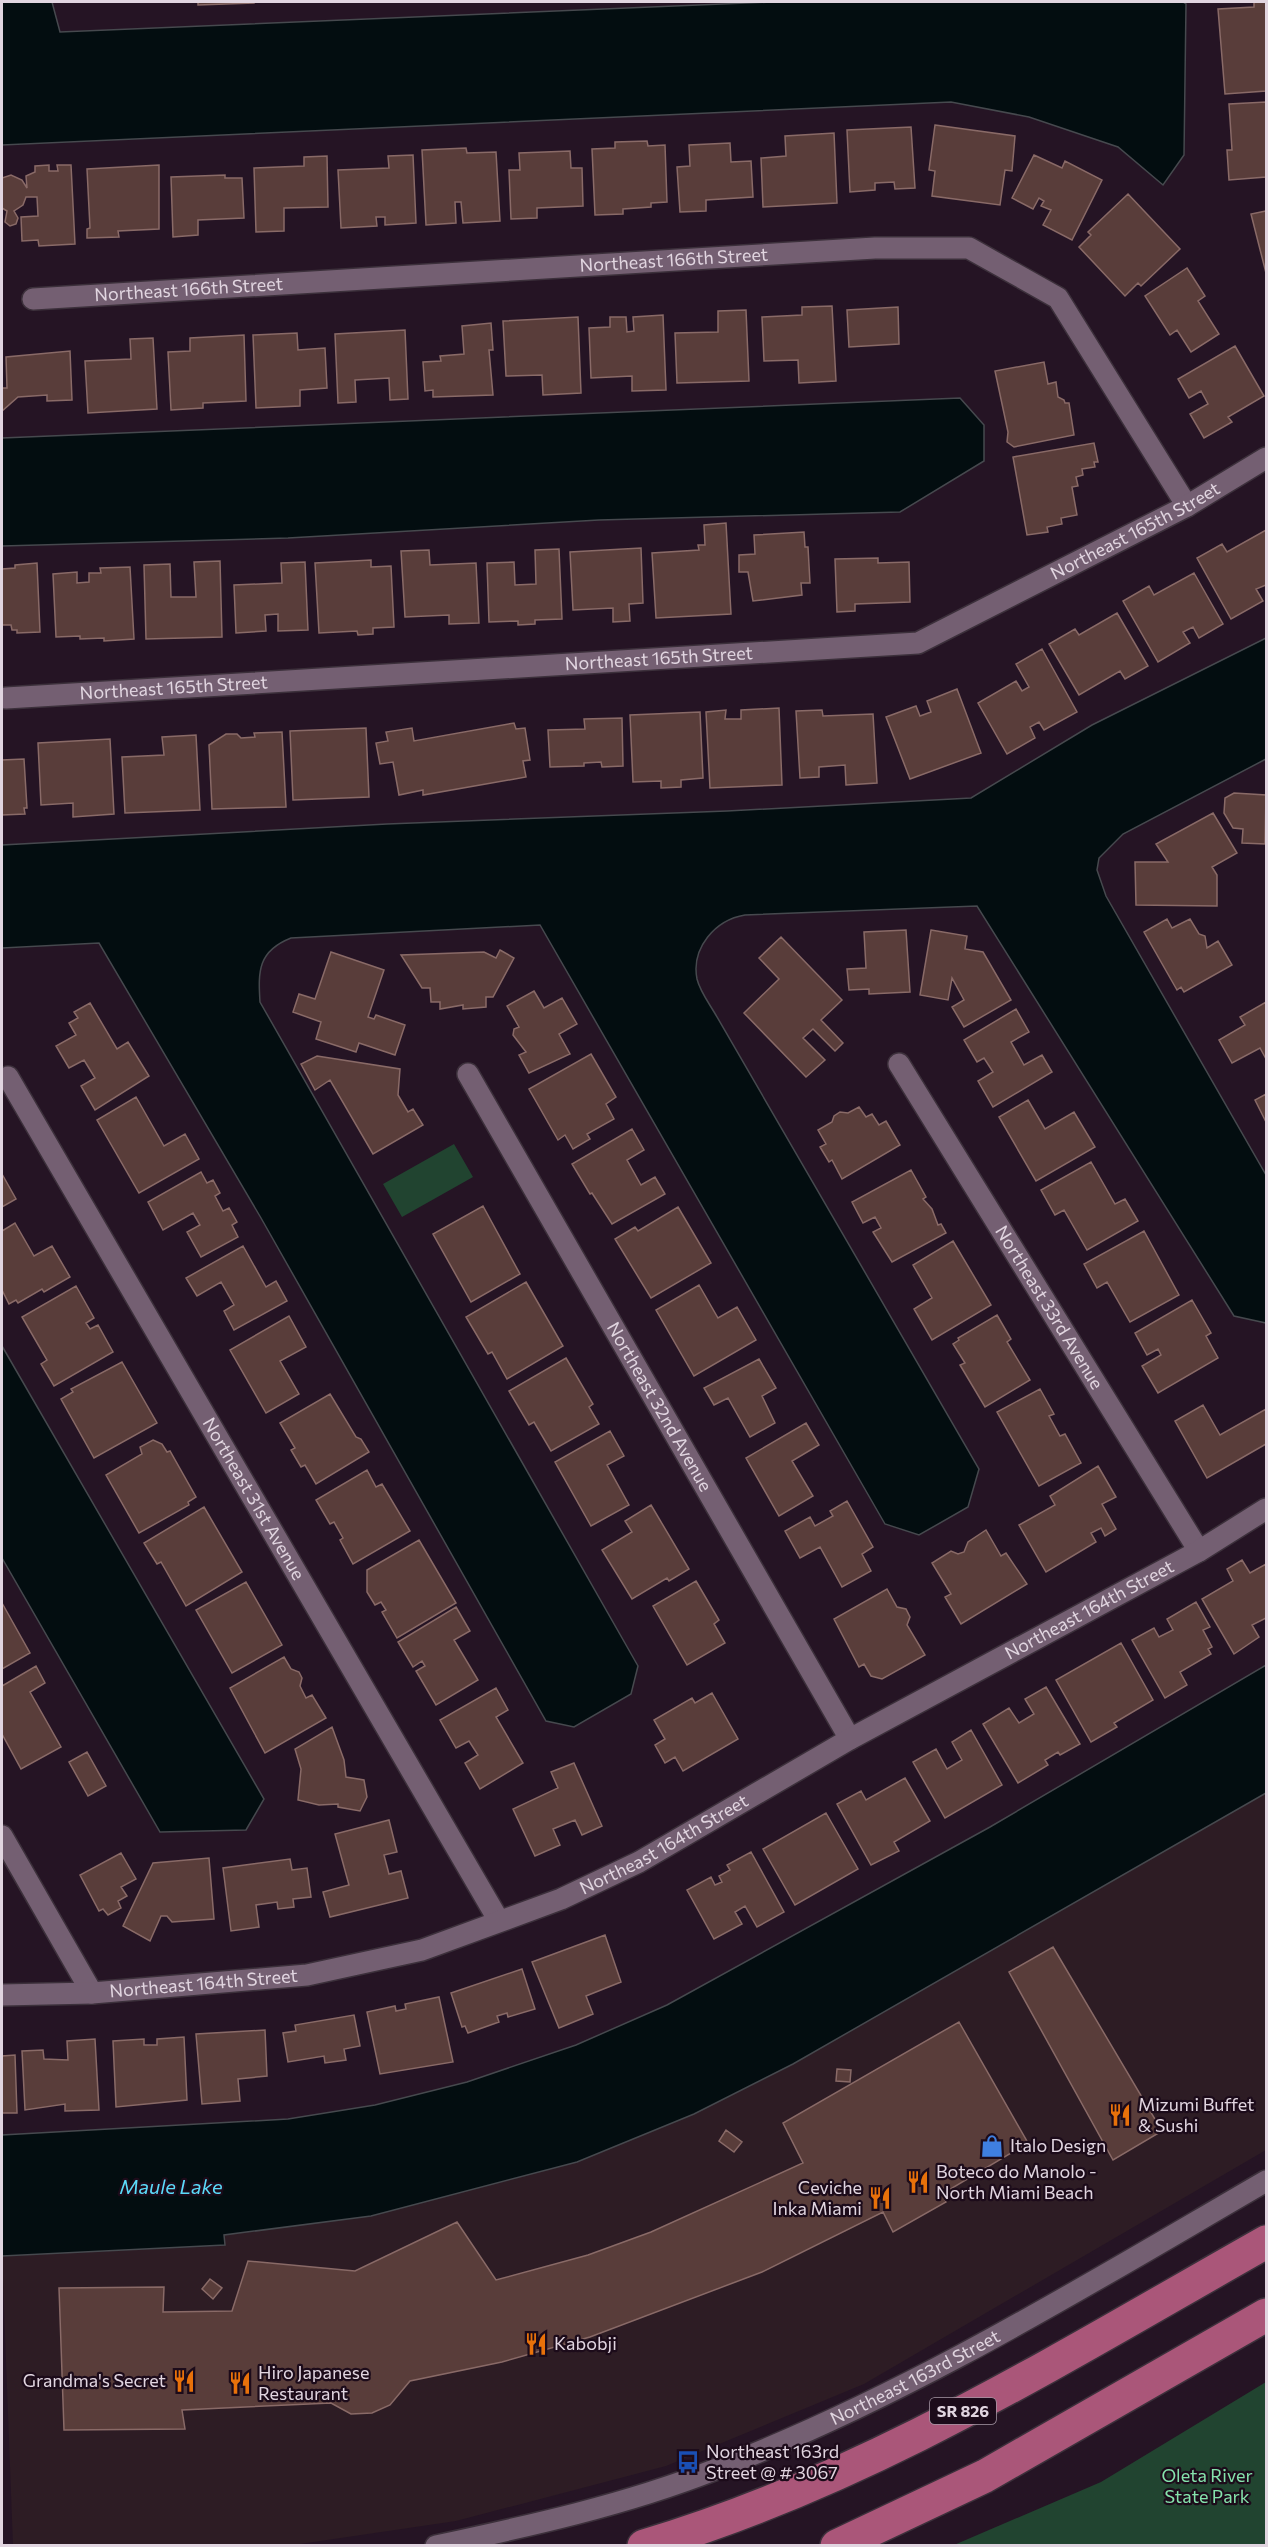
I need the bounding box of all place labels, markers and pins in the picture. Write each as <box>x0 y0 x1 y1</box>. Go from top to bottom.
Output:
place label: Mizumi Buffet & Sushi <box>1138 2093 1254 2136</box>
restaurant icon: Mizumi Buffet & Sushi <box>1107 2102 1133 2128</box>
shop icon: Italo Design <box>979 2133 1005 2159</box>
place label: Italo Design <box>1010 2134 1106 2156</box>
place label: Boteco do Manolo - North Miami Beach <box>936 2160 1097 2203</box>
restaurant icon: Boteco do Manolo - North Miami Beach <box>905 2169 931 2195</box>
place label: Ceviche Inka Miami <box>772 2176 862 2219</box>
restaurant icon: Ceviche Inka Miami <box>867 2185 893 2211</box>
restaurant icon: Kabobji <box>523 2331 549 2357</box>
place label: Kabobji <box>554 2332 617 2354</box>
place label: Hiro Japanese Restaurant <box>258 2361 369 2404</box>
restaurant icon: Grandma's Secret <box>171 2368 197 2394</box>
place label: Grandma's Secret <box>23 2369 166 2391</box>
restaurant icon: Hiro Japanese Restaurant <box>227 2370 253 2396</box>
place label: Northeast 163rd Street @ # 3067 <box>706 2440 839 2483</box>
bus stop icon: Northeast 163rd Street @ # 3067 <box>675 2449 701 2475</box>

